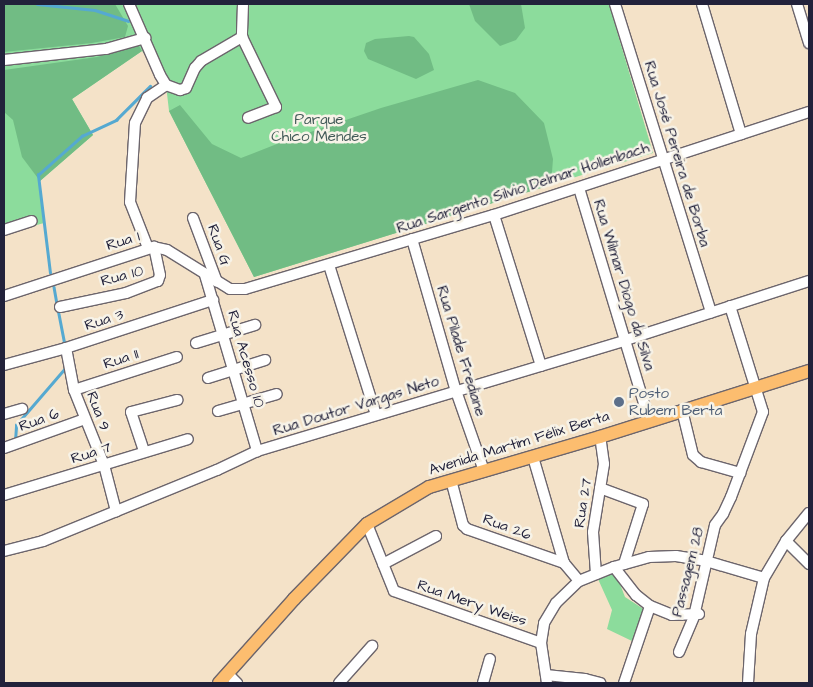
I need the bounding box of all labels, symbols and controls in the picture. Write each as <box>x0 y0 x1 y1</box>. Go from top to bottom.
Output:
street label: Rua José Pereira de Borba <box>640 59 714 249</box>
park label: Parque Chico Mendes <box>271 110 367 145</box>
street label: Rua Sargento Silvio Delmar Hollenbach <box>394 139 652 237</box>
street label: Rua Wilmar Diogo da Silva <box>589 197 659 373</box>
street label: Rua G <box>203 222 235 268</box>
street label: Rua 1 <box>104 227 142 255</box>
street label: Rua 10 <box>99 262 145 290</box>
street label: Rua Pilade Frediane <box>433 284 489 418</box>
street label: Rua 3 <box>82 305 126 335</box>
street label: Rua Acesso 10 <box>224 308 268 410</box>
street label: Rua 11 <box>101 345 141 373</box>
street label: Rua Doutor Vargas Neto <box>271 372 441 440</box>
place label: Posto Rubem Berta <box>629 384 722 419</box>
street label: Rua 9 <box>82 389 114 433</box>
marker: Posto Rubem Berta <box>613 396 625 408</box>
street label: Rua 6 <box>16 404 62 436</box>
street label: Avenida Martim Félix Berta <box>427 407 611 479</box>
street label: Rua 7 <box>69 438 113 468</box>
street label: Rua 27 <box>570 477 596 529</box>
street label: Rua 26 <box>480 510 534 544</box>
street label: Passagem 28 <box>668 525 708 619</box>
street label: Rua Mery Weiss <box>415 576 529 630</box>

